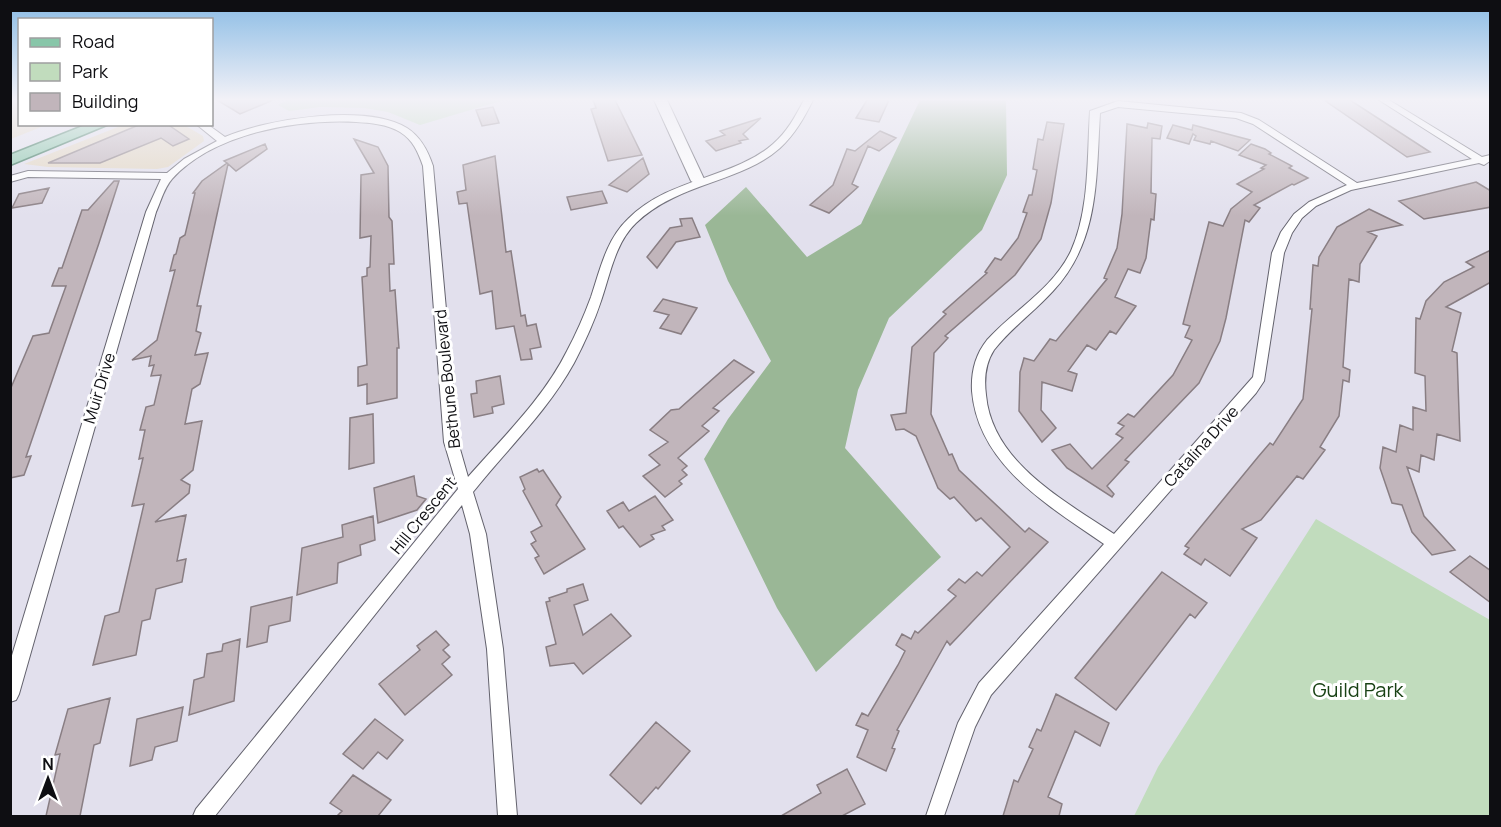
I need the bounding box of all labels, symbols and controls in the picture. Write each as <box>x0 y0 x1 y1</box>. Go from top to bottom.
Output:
legend <box>18 18 213 126</box>
text: Road <box>72 29 115 53</box>
text: Park <box>72 59 109 83</box>
text: Building <box>72 89 138 113</box>
street label: Bethune Boulevard <box>429 308 465 450</box>
street label: Muir Drive <box>78 350 120 426</box>
street label: Catalina Drive <box>1159 401 1243 491</box>
street label: Hill Crescent <box>385 472 461 558</box>
park label: Guild Park <box>1312 676 1405 703</box>
north arrow <box>18 749 78 809</box>
text: N <box>42 753 54 775</box>

